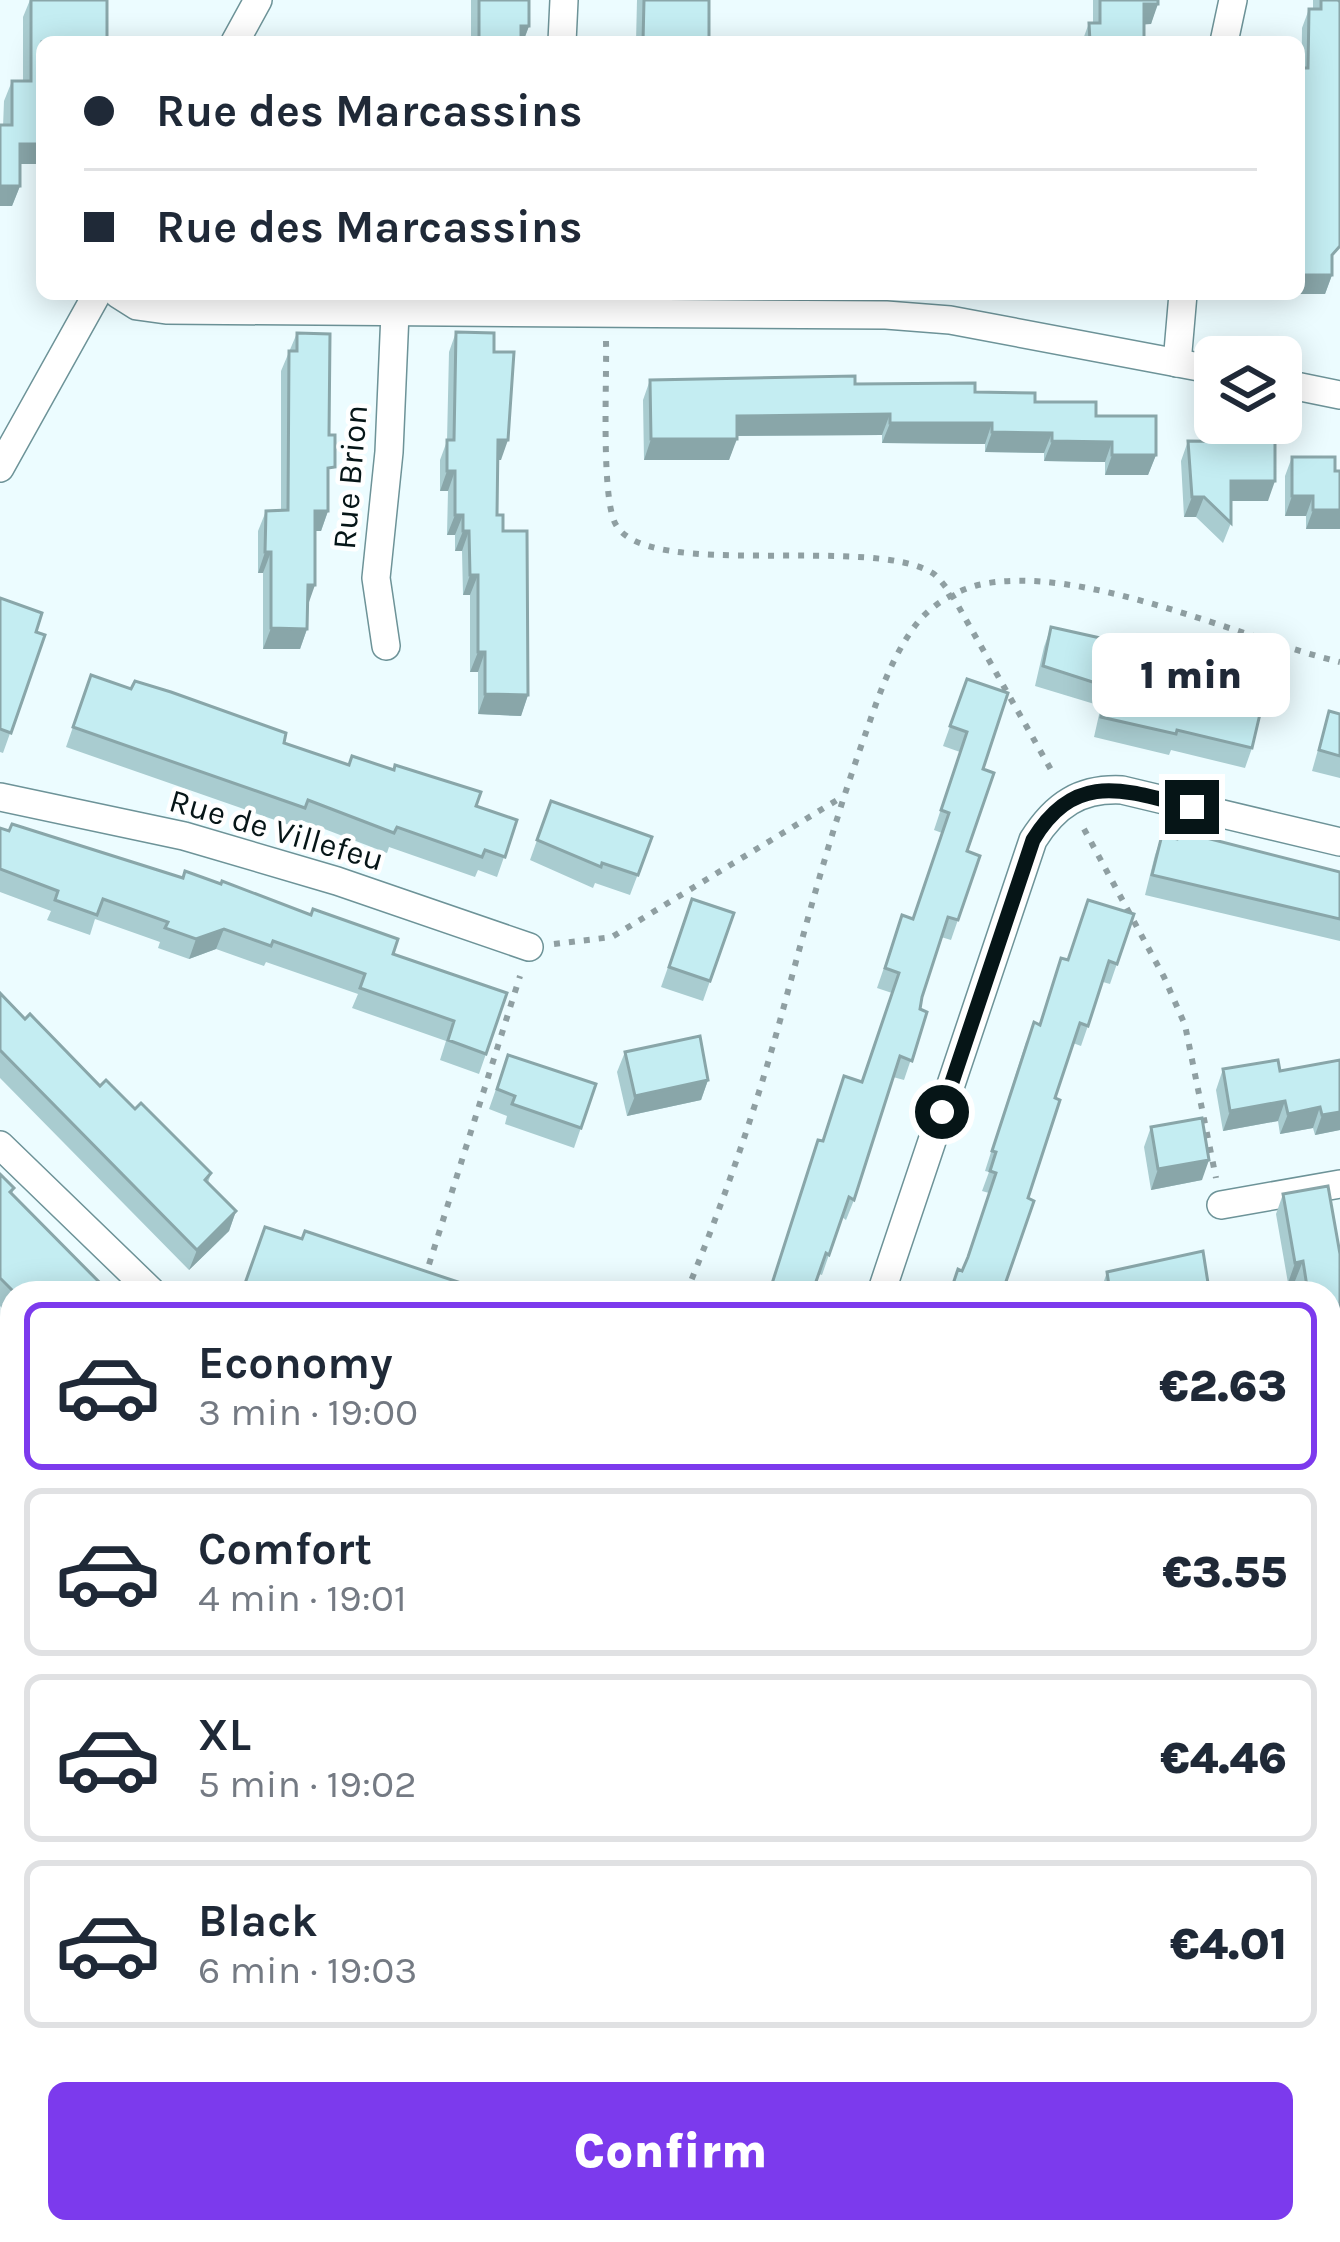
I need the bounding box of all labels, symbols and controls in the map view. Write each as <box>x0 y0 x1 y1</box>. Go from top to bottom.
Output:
text: Rue des Marcassins <box>156 85 583 137</box>
text: Rue des Marcassins <box>156 201 583 253</box>
map controls <box>1194 336 1302 444</box>
button: layers <box>1194 336 1302 444</box>
street label: Rue Brion <box>325 403 375 551</box>
callout: 1 min <box>1093 633 1291 717</box>
text: 1 min <box>1140 652 1242 698</box>
route end <box>1165 780 1219 834</box>
street label: Rue de Villefeu <box>165 781 388 879</box>
route start <box>915 1085 969 1139</box>
icon: car <box>54 1332 162 1440</box>
text: Economy <box>198 1337 393 1389</box>
text: €2.63 <box>1159 1360 1287 1412</box>
text: 3 min · 19:00 <box>198 1389 418 1435</box>
icon: car <box>54 1518 162 1626</box>
text: Comfort <box>198 1523 372 1575</box>
text: €3.55 <box>1163 1546 1287 1598</box>
text: 4 min · 19:01 <box>198 1575 407 1621</box>
icon: car <box>54 1704 162 1812</box>
text: XL <box>198 1709 251 1761</box>
text: €4.46 <box>1160 1732 1287 1784</box>
text: 5 min · 19:02 <box>198 1761 417 1807</box>
icon: car <box>54 1890 162 1998</box>
text: Black <box>198 1895 318 1947</box>
text: €4.01 <box>1170 1918 1287 1970</box>
text: 6 min · 19:03 <box>198 1947 417 1993</box>
button: Confirm <box>48 2082 1293 2220</box>

